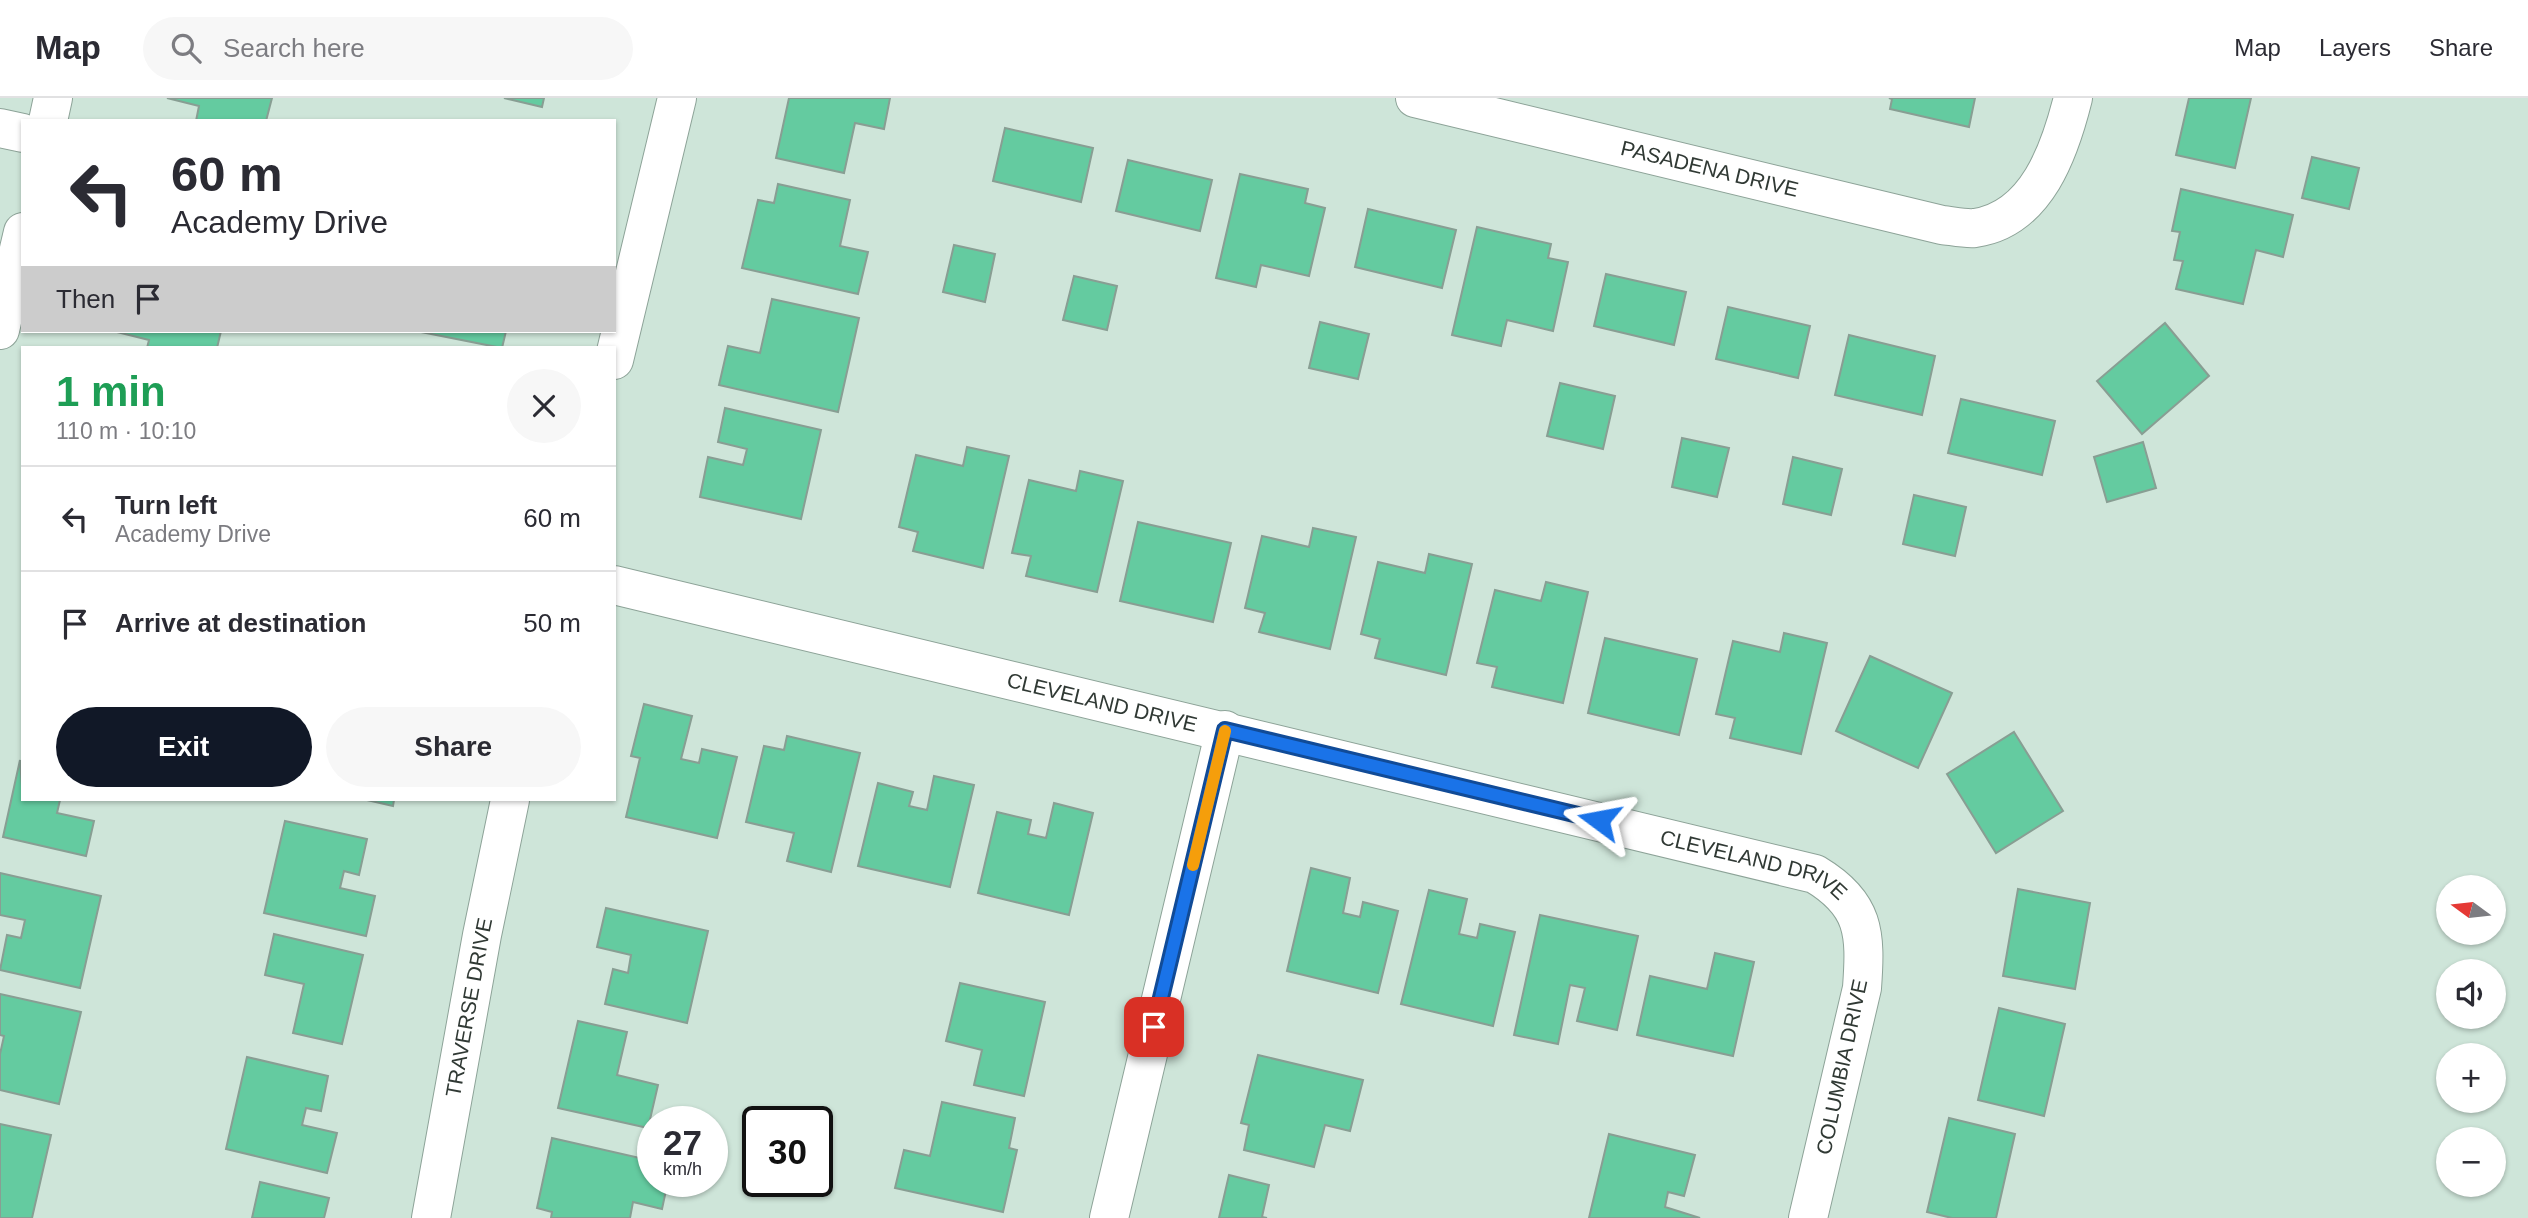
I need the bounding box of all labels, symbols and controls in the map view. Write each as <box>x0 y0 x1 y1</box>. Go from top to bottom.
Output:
search box <box>143 17 633 80</box>
text: Map <box>35 29 101 66</box>
icon: search <box>167 29 205 67</box>
text: Search here <box>223 33 365 63</box>
text: Map <box>2234 34 2281 61</box>
text: Layers <box>2319 34 2391 61</box>
text: Share <box>2429 34 2493 61</box>
street label: PASADENA DRIVE <box>1619 136 1801 201</box>
icon: left <box>56 147 147 238</box>
text: 60 m <box>171 147 283 201</box>
text: Academy Drive <box>171 204 388 240</box>
icon: arrive <box>129 280 167 318</box>
text: Then <box>56 284 115 314</box>
text: 1 min <box>56 368 166 415</box>
button: close <box>507 369 581 443</box>
text: 110 m · 10:10 <box>56 418 196 444</box>
text: Turn left <box>115 490 217 520</box>
icon: left <box>56 500 94 538</box>
text: 60 m <box>523 503 581 533</box>
text: Academy Drive <box>115 521 271 547</box>
icon: arrive <box>56 605 94 643</box>
text: Arrive at destination <box>115 608 366 638</box>
text: 50 m <box>523 608 581 638</box>
street label: CLEVELAND DRIVE <box>1005 668 1200 736</box>
button: Exit <box>56 707 312 787</box>
button: Share <box>326 707 581 787</box>
position arrow <box>1562 783 1636 857</box>
street label: CLEVELAND DRIVE <box>1658 825 1852 904</box>
north arrow <box>2436 875 2506 945</box>
map controls <box>2436 875 2506 1197</box>
street label: TRAVERSE DRIVE <box>441 916 496 1099</box>
button: sound <box>2436 959 2506 1029</box>
street label: COLUMBIA DRIVE <box>1812 977 1871 1157</box>
pin <box>1124 997 1184 1057</box>
icon: arrive <box>1135 1008 1173 1046</box>
button: + <box>2436 1043 2506 1113</box>
speed limit sign: 30 <box>742 1106 833 1197</box>
text: 27 <box>663 1123 702 1162</box>
button: − <box>2436 1127 2506 1197</box>
text: km/h <box>663 1159 702 1179</box>

